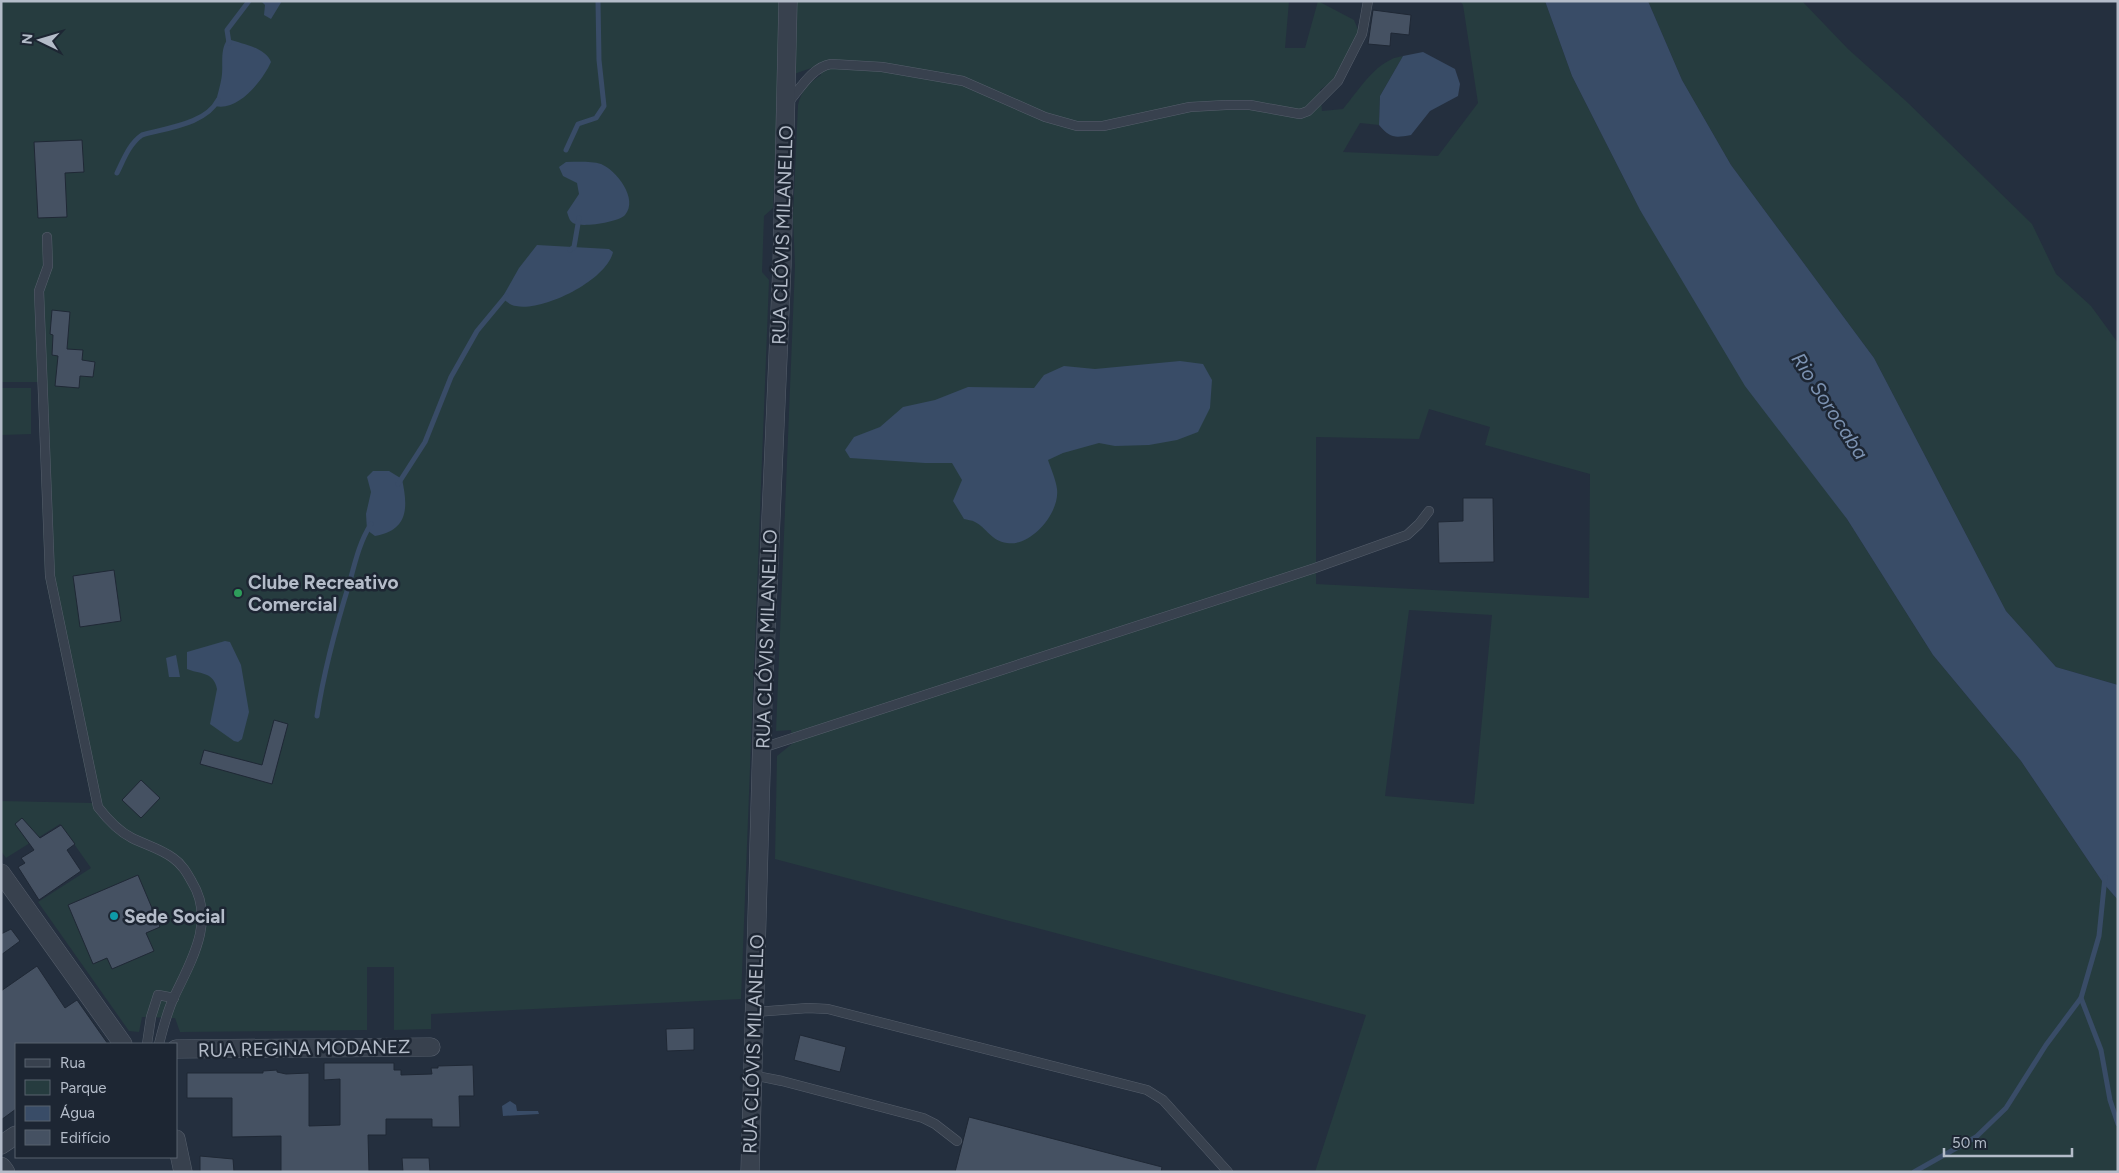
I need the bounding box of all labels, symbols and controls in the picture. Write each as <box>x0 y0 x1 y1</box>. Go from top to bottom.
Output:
north arrow <box>15 15 65 65</box>
text: N <box>19 33 36 45</box>
street label: RUA CLÓVIS MILANELLO <box>767 125 798 345</box>
water label: Rio Sorocaba <box>1787 348 1873 464</box>
street label: RUA CLÓVIS MILANELLO <box>751 529 782 749</box>
place label: Clube Recreativo Comercial <box>248 571 399 616</box>
marker: Clube Recreativo Comercial <box>232 587 244 599</box>
place label: Sede Social <box>124 905 225 928</box>
marker: Sede Social <box>108 910 120 922</box>
street label: RUA CLÓVIS MILANELLO <box>738 934 769 1154</box>
street label: RUA REGINA MODANEZ <box>198 1035 410 1062</box>
legend <box>15 1043 178 1158</box>
text: Rua <box>60 1054 85 1072</box>
text: Parque <box>60 1079 107 1097</box>
text: Água <box>60 1104 95 1122</box>
scale bar <box>1944 1126 2072 1158</box>
text: Edifício <box>60 1129 111 1147</box>
text: 50 m <box>1952 1134 1987 1152</box>

